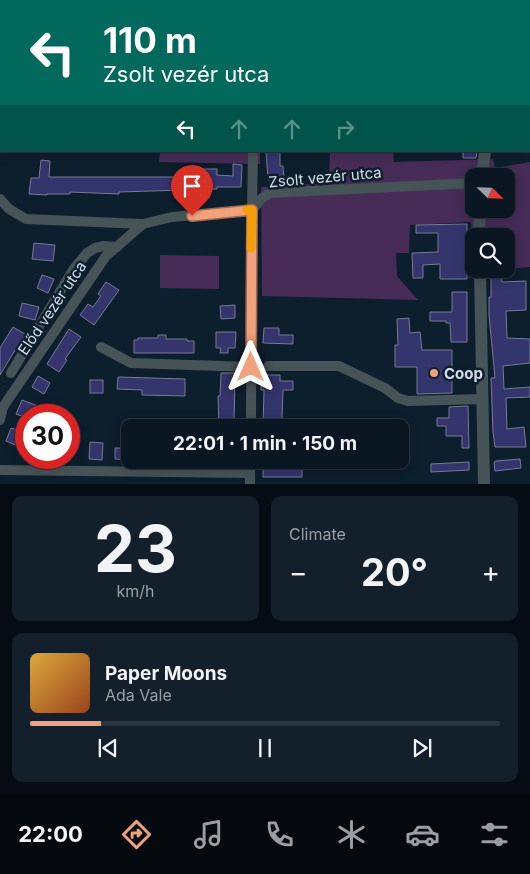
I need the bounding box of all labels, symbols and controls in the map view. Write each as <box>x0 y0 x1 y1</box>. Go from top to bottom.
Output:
text: 110 m <box>103 19 197 61</box>
icon: left <box>20 20 85 85</box>
text: Zsolt vezér utca <box>103 61 269 87</box>
icon: left <box>172 115 200 143</box>
icon: ahead <box>225 115 253 143</box>
icon: ahead <box>278 115 306 143</box>
icon: right <box>331 115 359 143</box>
street label: Zsolt vezér utca <box>268 163 382 191</box>
pin <box>171 165 213 216</box>
north arrow <box>465 168 515 218</box>
map controls <box>465 168 515 278</box>
icon: arrive <box>178 172 206 200</box>
button: search <box>465 228 515 278</box>
street label: Előd vezér utca <box>14 257 90 359</box>
position arrow <box>224 340 276 392</box>
place label: Coop <box>444 364 483 383</box>
marker: Coop <box>428 367 440 379</box>
speed limit sign: 30 <box>15 404 80 469</box>
text: 22:01 · 1 min · 150 m <box>173 432 357 455</box>
text: 23 <box>94 509 177 588</box>
text: Climate <box>289 524 346 544</box>
text: 20° <box>361 549 428 595</box>
text: − <box>289 555 308 589</box>
text: + <box>481 555 500 589</box>
text: km/h <box>116 581 155 601</box>
text: Paper Moons <box>105 662 227 685</box>
text: Ada Vale <box>105 685 172 705</box>
icon: previous <box>94 734 122 762</box>
icon: pause <box>251 734 279 762</box>
icon: next <box>408 734 436 762</box>
icon: directions <box>119 817 154 852</box>
icon: music <box>191 817 226 852</box>
icon: phone <box>262 817 297 852</box>
icon: climate <box>334 817 369 852</box>
icon: car <box>405 817 440 852</box>
icon: filters <box>477 817 512 852</box>
text: 22:00 <box>18 821 83 847</box>

